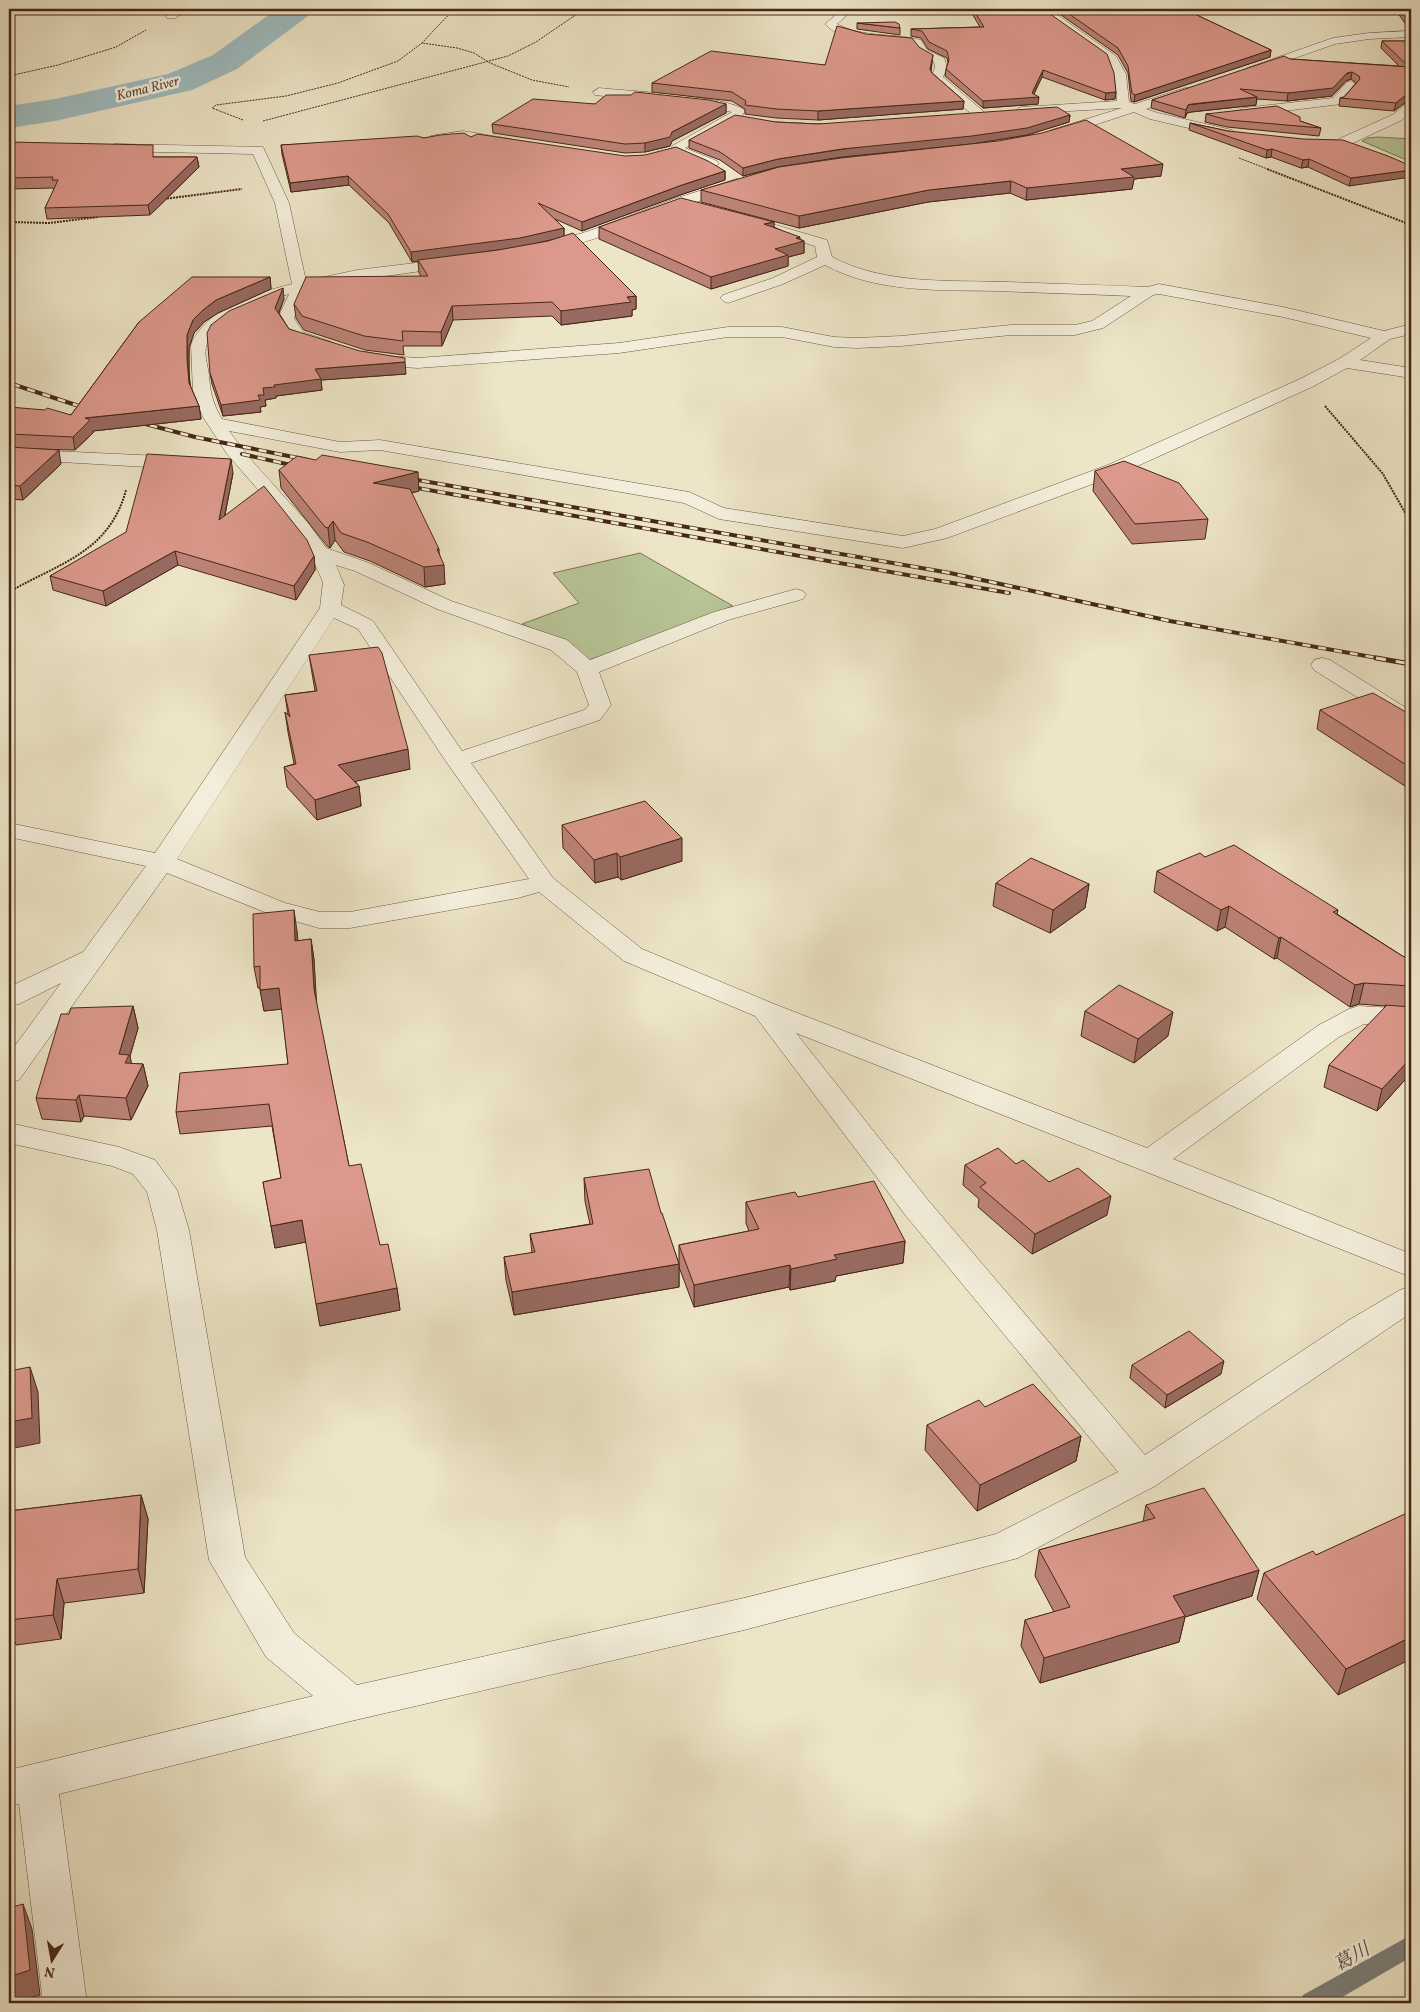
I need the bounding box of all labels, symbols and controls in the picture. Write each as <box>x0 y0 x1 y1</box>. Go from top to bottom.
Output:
water label: Koma River <box>115 72 182 106</box>
north arrow <box>28 1934 78 1984</box>
water label: 葛川 <box>1329 1936 1377 1979</box>
text: N <box>43 1961 57 1982</box>

